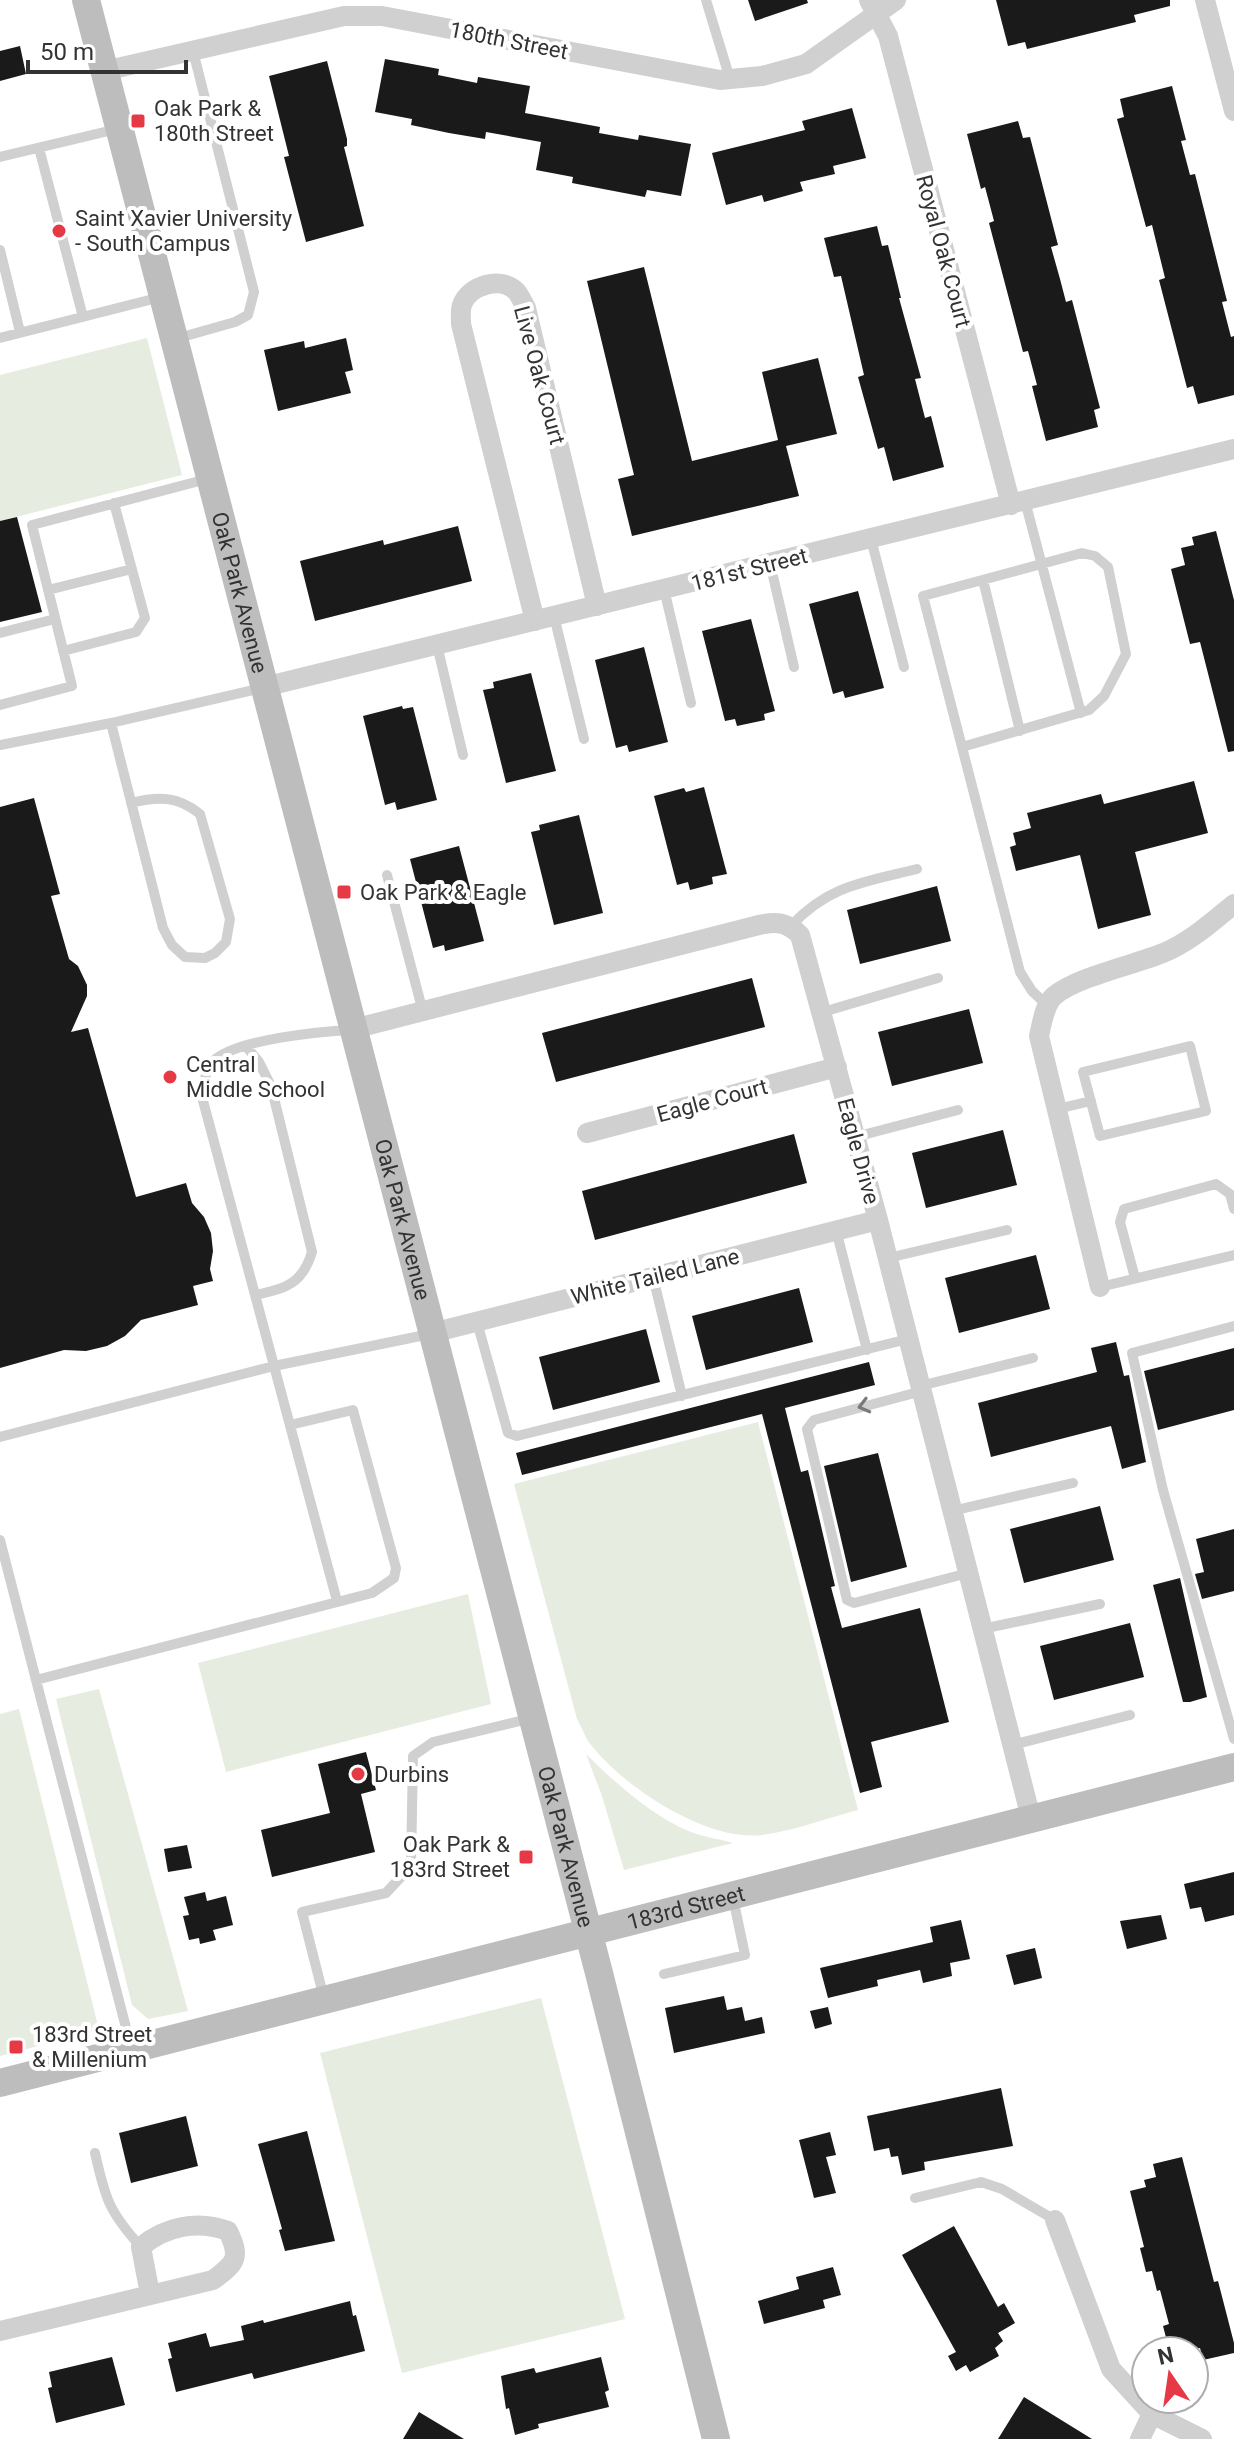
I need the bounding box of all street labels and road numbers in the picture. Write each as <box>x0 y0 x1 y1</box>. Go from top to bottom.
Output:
street label: 180th Street <box>448 17 570 64</box>
street label: Royal Oak Court <box>911 172 976 330</box>
street label: Live Oak Court <box>509 303 570 447</box>
street label: Oak Park Avenue <box>207 509 272 676</box>
street label: 181st Street <box>688 543 810 596</box>
street label: Eagle Court <box>654 1074 770 1127</box>
street label: Eagle Drive <box>832 1095 885 1207</box>
street label: Oak Park Avenue <box>370 1136 436 1303</box>
street label: White Tailed Lane <box>568 1243 742 1309</box>
street label: Oak Park Avenue <box>533 1763 599 1930</box>
street label: 183rd Street <box>625 1881 747 1935</box>

